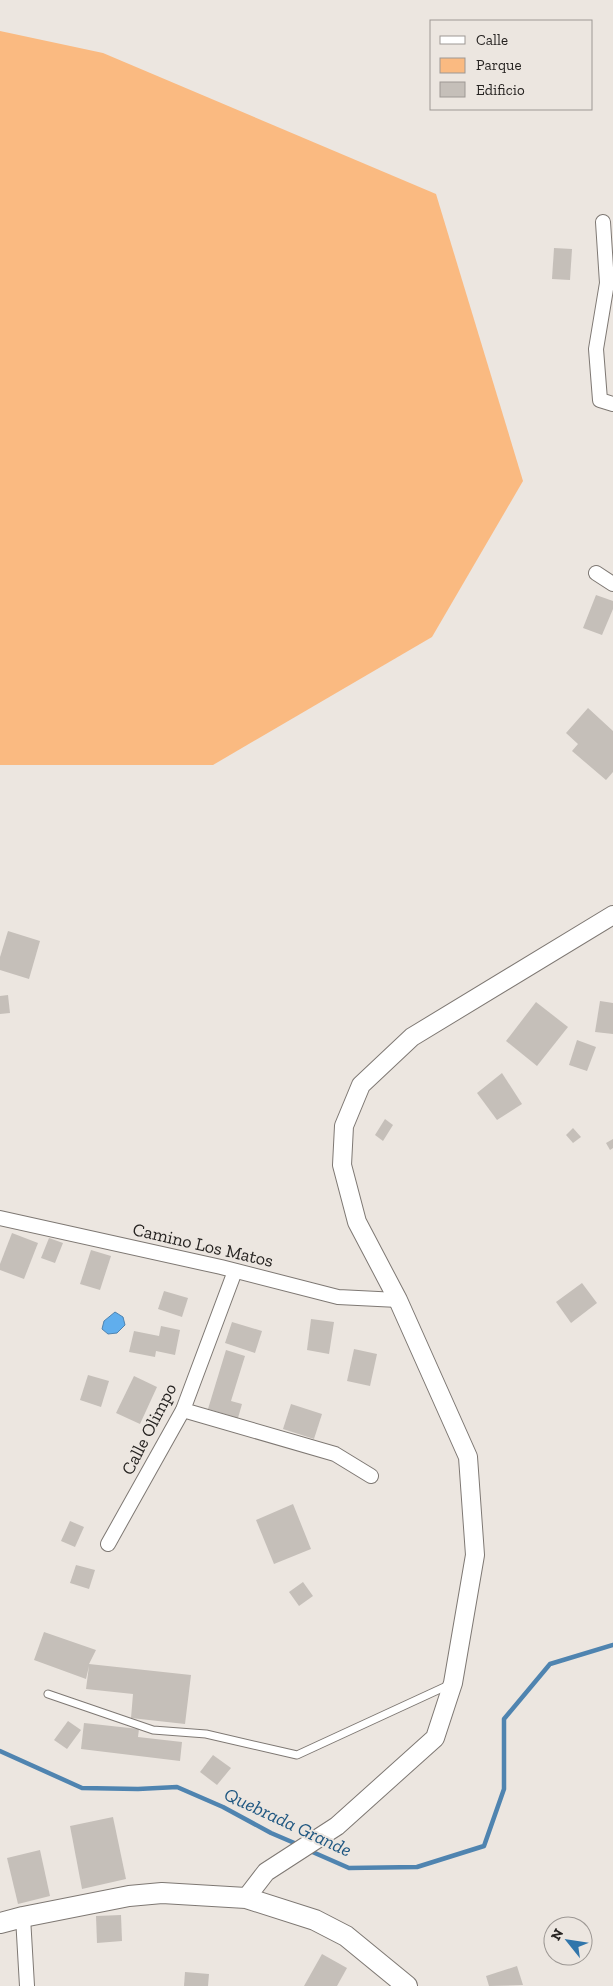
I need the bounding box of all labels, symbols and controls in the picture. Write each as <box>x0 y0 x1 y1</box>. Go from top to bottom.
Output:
legend <box>430 20 593 110</box>
text: Calle <box>476 31 508 49</box>
text: Parque <box>476 56 522 74</box>
text: Edificio <box>476 81 525 99</box>
street label: Camino Los Matos <box>131 1218 276 1272</box>
street label: Calle Olimpo <box>117 1380 181 1478</box>
water label: Quebrada Grande <box>221 1782 355 1862</box>
north arrow <box>543 1916 593 1966</box>
text: N <box>547 1926 567 1944</box>

